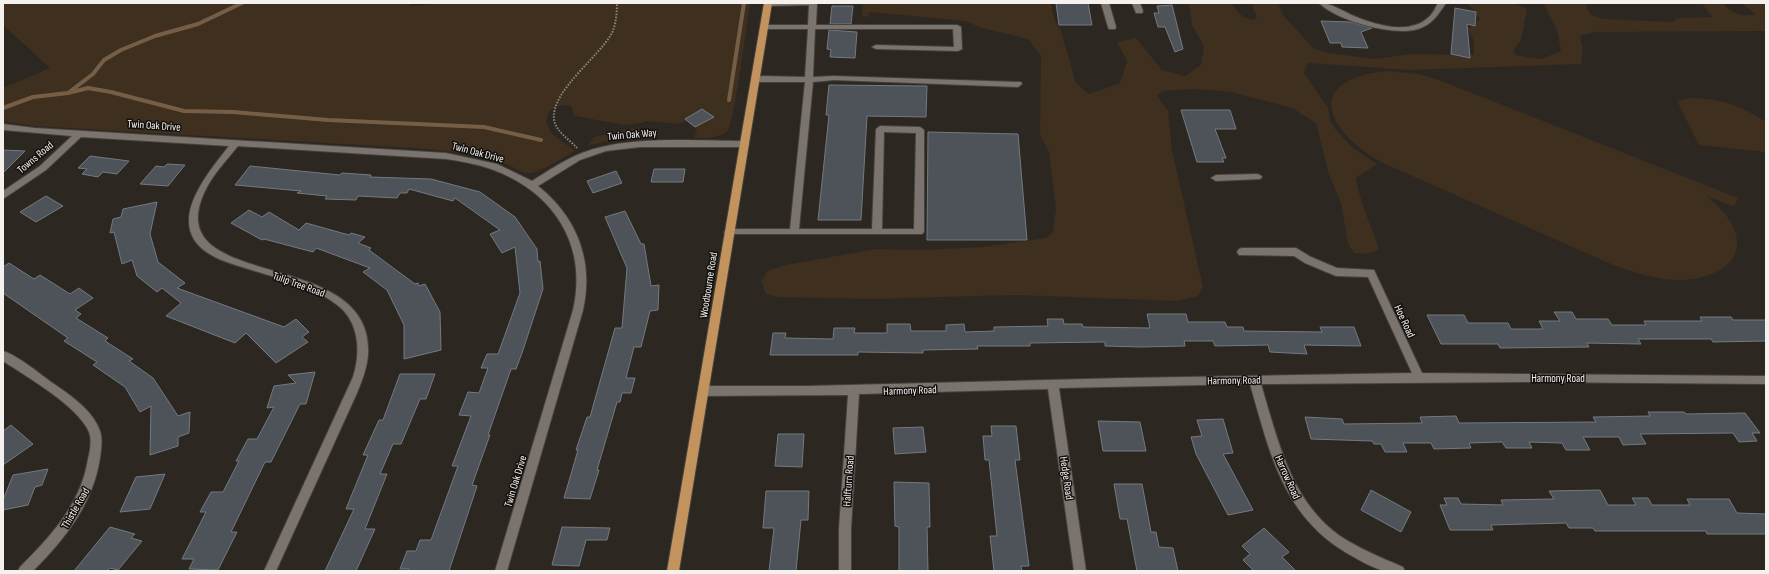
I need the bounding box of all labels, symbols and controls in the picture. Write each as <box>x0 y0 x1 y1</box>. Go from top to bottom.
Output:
street label: Twin Oak Drive <box>127 117 181 134</box>
street label: Twin Oak Way <box>607 126 658 143</box>
street label: Towns Road <box>15 138 56 176</box>
street label: Twin Oak Drive <box>450 139 505 166</box>
street label: Woodbourne Road <box>697 251 720 319</box>
street label: Tulip Tree Road <box>271 269 327 300</box>
street label: Hoe Road <box>1391 303 1418 340</box>
street label: Harmony Road <box>1531 372 1585 385</box>
street label: Harmony Road <box>1207 374 1261 387</box>
street label: Harmony Road <box>883 383 937 398</box>
street label: Harrow Road <box>1272 453 1303 502</box>
street label: Twin Oak Drive <box>501 454 529 509</box>
street label: Halfturn Road <box>840 455 857 507</box>
street label: Hedge Road <box>1057 456 1076 501</box>
street label: Thistle Road <box>59 485 93 531</box>

